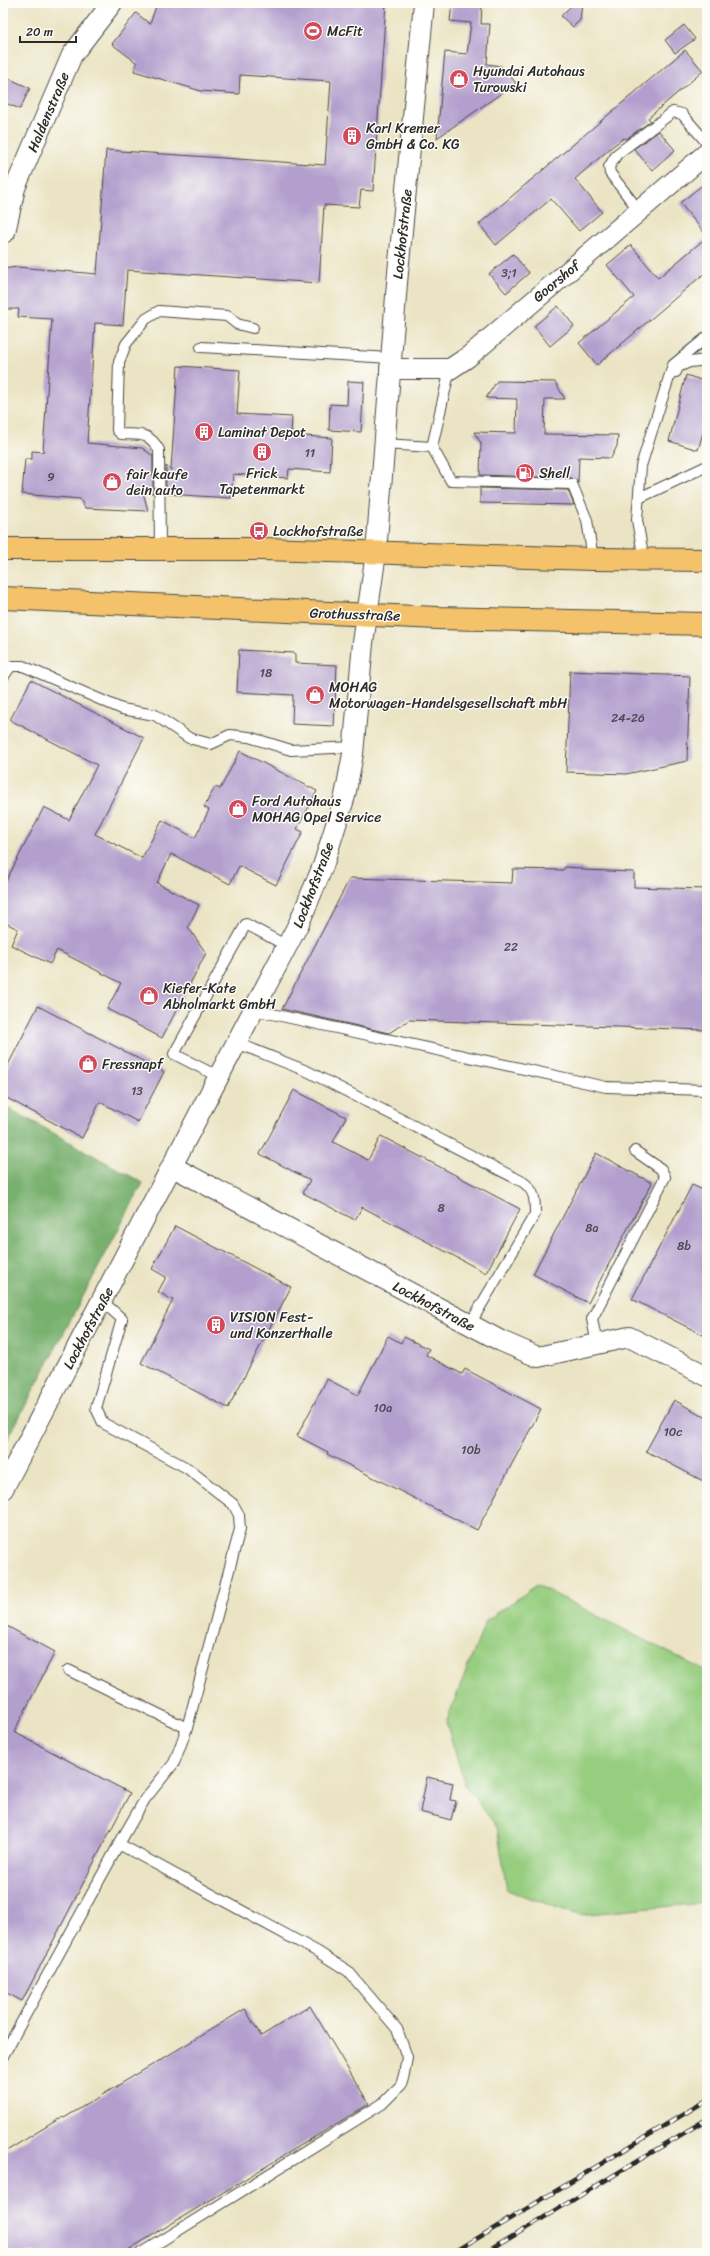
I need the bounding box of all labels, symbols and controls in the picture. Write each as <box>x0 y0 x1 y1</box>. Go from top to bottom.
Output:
scale bar <box>20 18 76 44</box>
place label: McFit <box>327 19 363 44</box>
sports icon: McFit <box>302 20 324 42</box>
text: 20 m <box>26 21 53 43</box>
place label: Hyundai Autohaus Turowski <box>473 59 585 100</box>
street label: Haldenstraße <box>20 68 77 156</box>
shop icon: Hyundai Autohaus Turowski <box>448 68 470 90</box>
place label: Karl Kremer GmbH & Co. KG <box>366 116 460 157</box>
building icon: Karl Kremer GmbH & Co. KG <box>341 125 363 147</box>
street label: Lockhofstraße <box>385 188 420 280</box>
street label: Goorshof <box>527 253 587 309</box>
house number: 3;1 <box>501 262 517 284</box>
place label: Laminat Depot <box>218 420 306 445</box>
building icon: Laminat Depot <box>193 421 215 443</box>
building icon: Frick Tapetenmarkt <box>251 441 273 463</box>
house number: 11 <box>305 442 315 464</box>
place label: Frick Tapetenmarkt <box>219 461 305 502</box>
place label: Shell <box>539 461 571 486</box>
place label: fair kaufe dein auto <box>126 462 188 503</box>
fuel station icon: Shell <box>514 462 536 484</box>
house number: 9 <box>47 466 55 488</box>
shop icon: fair kaufe dein auto <box>101 471 123 493</box>
place label: Lockhofstraße <box>273 519 363 544</box>
bus stop icon: Lockhofstraße <box>248 520 270 542</box>
street label: Grothusstraße <box>309 600 401 629</box>
house number: 18 <box>260 662 272 684</box>
place label: MOHAG Motorwagen-Handelsgesellschaft mbH <box>329 675 567 716</box>
shop icon: MOHAG Motorwagen-Handelsgesellschaft mbH <box>304 684 326 706</box>
house number: 24-26 <box>611 707 645 729</box>
place label: Ford Autohaus MOHAG Opel Service <box>252 789 381 830</box>
shop icon: Ford Autohaus MOHAG Opel Service <box>227 798 249 820</box>
street label: Lockhofstraße <box>286 839 341 932</box>
house number: 22 <box>504 936 518 958</box>
place label: Kiefer-Kate Abholmarkt GmbH <box>162 976 276 1017</box>
shop icon: Kiefer-Kate Abholmarkt GmbH <box>138 985 160 1007</box>
place label: Fressnapf <box>102 1052 165 1077</box>
shop icon: Fressnapf <box>77 1053 99 1075</box>
house number: 13 <box>131 1080 143 1102</box>
house number: 8 <box>437 1197 445 1219</box>
house number: 8a <box>585 1217 599 1239</box>
house number: 8b <box>677 1235 691 1257</box>
street label: Lockhofstraße <box>388 1274 480 1339</box>
street label: Lockhofstraße <box>56 1282 121 1374</box>
place label: VISION Fest- und Konzerthalle <box>230 1305 333 1346</box>
building icon: VISION Fest- und Konzerthalle <box>205 1314 227 1336</box>
house number: 10a <box>374 1397 392 1419</box>
house number: 10c <box>664 1421 682 1443</box>
house number: 10b <box>461 1439 481 1461</box>

